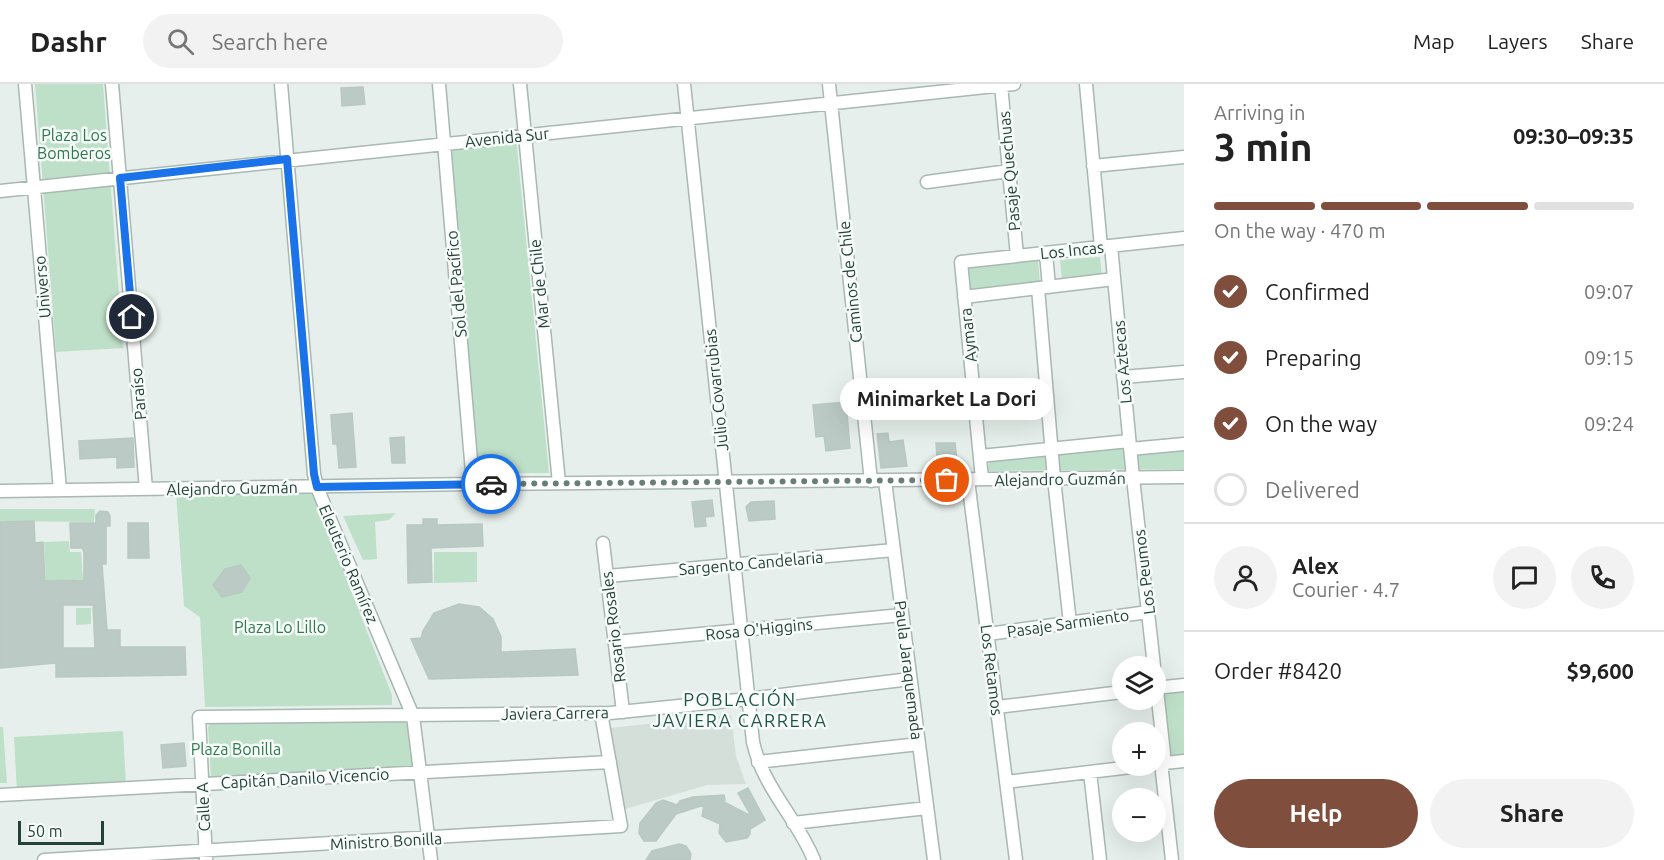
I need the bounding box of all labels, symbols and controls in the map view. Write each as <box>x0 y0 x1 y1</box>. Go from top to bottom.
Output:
search box <box>143 14 563 68</box>
icon: search <box>164 25 197 58</box>
text: Dashr <box>30 26 107 57</box>
text: Search here <box>212 29 328 54</box>
text: Map <box>1413 29 1454 53</box>
text: Layers <box>1487 29 1548 53</box>
text: Share <box>1581 29 1634 53</box>
text: Arriving in <box>1214 101 1305 124</box>
street label: Pasaje Quechuas <box>995 110 1023 232</box>
text: 09:30–09:35 <box>1513 123 1634 148</box>
street label: Avenida Sur <box>464 124 550 150</box>
text: 3 min <box>1214 125 1313 168</box>
park label: Plaza Los Bomberos <box>37 126 111 162</box>
text: On the way · 470 m <box>1214 219 1386 242</box>
street label: Caminos de Chile <box>835 220 865 344</box>
street label: Sol del Pacífico <box>442 230 470 338</box>
street label: Los Incas <box>1039 238 1105 262</box>
street label: Mar de Chile <box>525 239 553 329</box>
street label: Universo <box>30 255 54 319</box>
icon: check <box>1214 275 1247 308</box>
text: Confirmed <box>1265 279 1370 304</box>
text: 09:07 <box>1584 280 1634 303</box>
pin <box>106 291 157 342</box>
icon: home <box>115 300 148 333</box>
street label: Aymara <box>956 307 980 363</box>
street label: Los Aztecas <box>1109 319 1135 405</box>
street label: Julio Covarrubias <box>701 328 731 452</box>
icon: check <box>1214 341 1247 374</box>
text: Preparing <box>1265 345 1362 370</box>
text: 09:15 <box>1584 346 1634 369</box>
street label: Paraíso <box>127 367 149 421</box>
callout: Minimarket La Dori <box>840 378 1054 420</box>
text: Minimarket La Dori <box>857 387 1036 410</box>
icon: check <box>1214 407 1247 440</box>
text: On the way <box>1265 411 1377 436</box>
text: 09:24 <box>1584 412 1634 435</box>
courier <box>461 454 521 514</box>
pin <box>921 454 972 505</box>
icon: bag <box>930 463 963 496</box>
icon: car <box>475 468 508 501</box>
street label: Alejandro Guzmán <box>994 469 1126 489</box>
text: Delivered <box>1265 477 1360 502</box>
street label: Alejandro Guzmán <box>166 478 298 498</box>
street label: Eleuterio Ramírez <box>316 502 382 626</box>
street label: Los Peumos <box>1130 528 1158 616</box>
button: person <box>1214 546 1277 609</box>
button: chat <box>1493 546 1556 609</box>
button: phone <box>1571 546 1634 609</box>
street label: Sargento Candelaria <box>678 548 824 578</box>
text: Alex <box>1292 553 1339 578</box>
street label: Rosario Rosales <box>597 570 629 684</box>
text: Courier · 4.7 <box>1292 578 1400 601</box>
street label: Paula Jaraquemada <box>892 599 926 741</box>
street label: Pasaje Sarmiento <box>1006 606 1130 640</box>
street label: Rosa O'Higgins <box>705 614 814 644</box>
park label: Plaza Lo Lillo <box>234 618 326 636</box>
street label: Los Retamos <box>977 624 1007 717</box>
map controls <box>1112 656 1166 842</box>
button: layers <box>1112 656 1166 710</box>
text: Order #8420 <box>1214 658 1342 683</box>
text: $9,600 <box>1567 658 1634 683</box>
district label: POBLACIÓN JAVIERA CARRERA <box>653 688 827 730</box>
street label: Javiera Carrera <box>501 703 609 723</box>
button: + <box>1112 722 1166 776</box>
park label: Plaza Bonilla <box>191 740 281 758</box>
street label: Capitán Danilo Vicencio <box>220 765 390 791</box>
button: Help <box>1214 779 1418 848</box>
button: Share <box>1430 779 1634 848</box>
street label: Calle A <box>193 781 213 832</box>
button: − <box>1112 788 1166 842</box>
scale bar <box>18 818 104 846</box>
text: 50 m <box>27 822 63 840</box>
street label: Ministro Bonilla <box>329 829 443 853</box>

